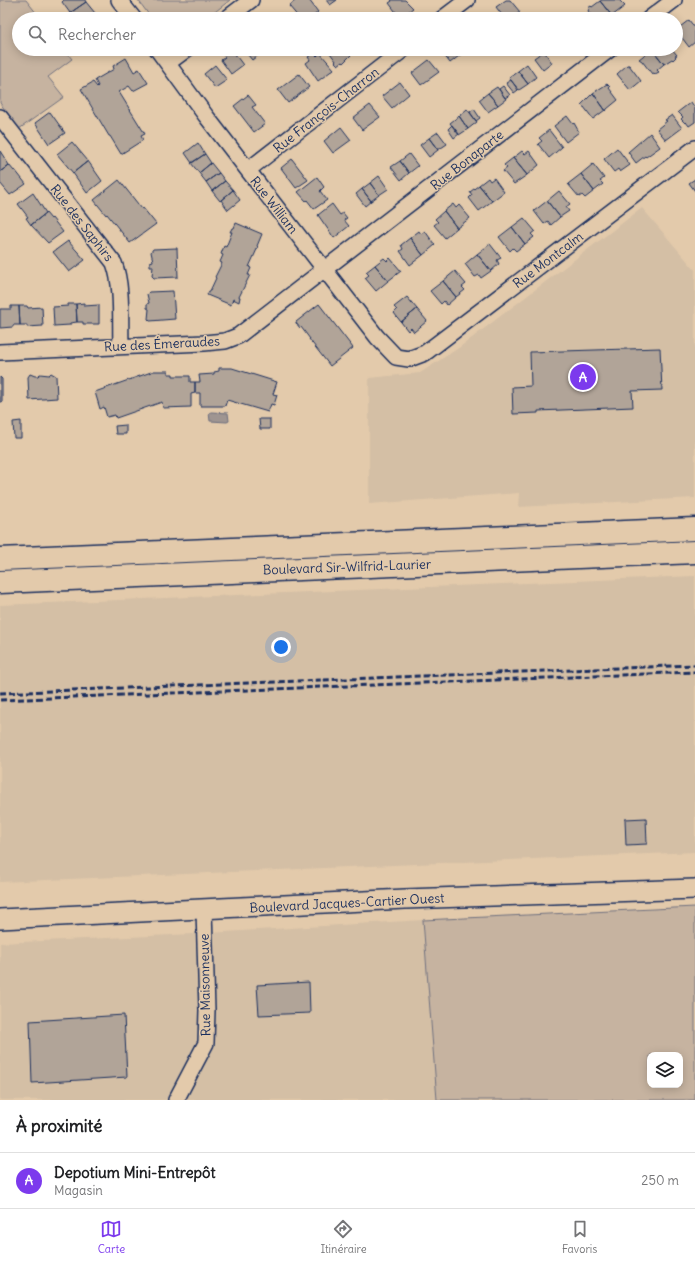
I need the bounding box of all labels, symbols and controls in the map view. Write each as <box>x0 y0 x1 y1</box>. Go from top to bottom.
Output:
search box <box>12 12 683 56</box>
icon: search <box>26 23 48 45</box>
text: Rechercher <box>58 25 136 44</box>
street label: Rue François-Charron <box>270 63 383 157</box>
street label: Rue Bonaparte <box>427 126 507 194</box>
street label: Rue William <box>246 173 302 237</box>
street label: Rue des Saphirs <box>47 181 117 265</box>
street label: Rue Montcalm <box>509 228 587 292</box>
street label: Rue des Émeraudes <box>104 331 220 356</box>
pin: A <box>570 362 596 392</box>
street label: Boulevard Sir-Wilfrid-Laurier <box>263 556 432 578</box>
your location <box>271 637 291 657</box>
street label: Boulevard Jacques-Cartier Ouest <box>249 889 446 917</box>
street label: Rue Maisonneuve <box>196 933 214 1037</box>
map controls <box>647 1052 683 1088</box>
button: layers <box>647 1052 683 1088</box>
text: À proximité <box>16 1115 102 1137</box>
text: Depotium Mini-Entrepôt <box>54 1163 215 1182</box>
text: A <box>25 1172 33 1189</box>
text: 250 m <box>641 1172 679 1189</box>
text: Magasin <box>54 1182 103 1199</box>
tab: Carte <box>98 1218 125 1256</box>
tab: Itinéraire <box>320 1218 367 1256</box>
tab: Favoris <box>562 1218 597 1256</box>

